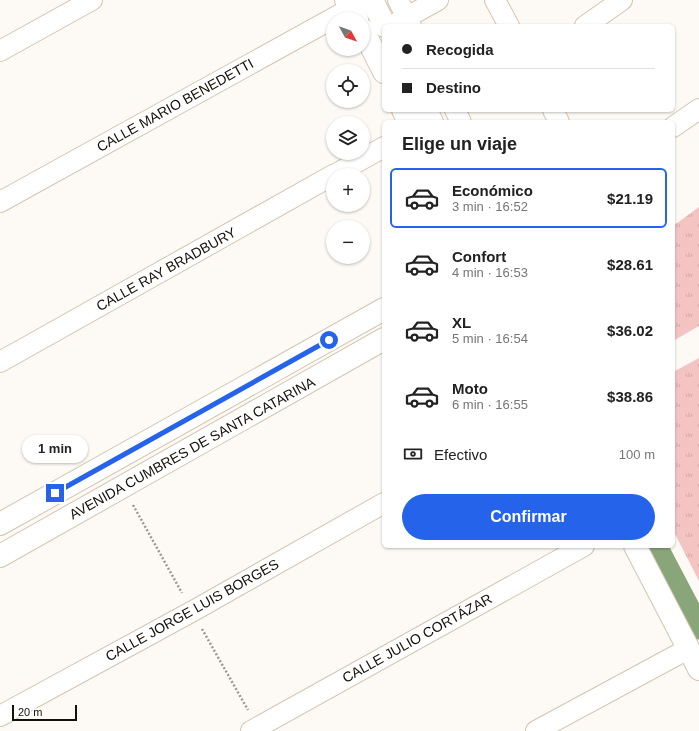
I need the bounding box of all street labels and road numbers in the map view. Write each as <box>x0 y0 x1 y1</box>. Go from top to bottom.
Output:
street label: CALLE MARIO BENEDETTI <box>94 55 256 155</box>
street label: CALLE RAY BRADBURY <box>93 224 239 314</box>
street label: AVENIDA CUMBRES DE SANTA CATARINA <box>66 373 318 522</box>
street label: CALLE JORGE LUIS BORGES <box>103 556 281 664</box>
street label: CALLE JULIO CORTÁZAR <box>339 590 495 686</box>

